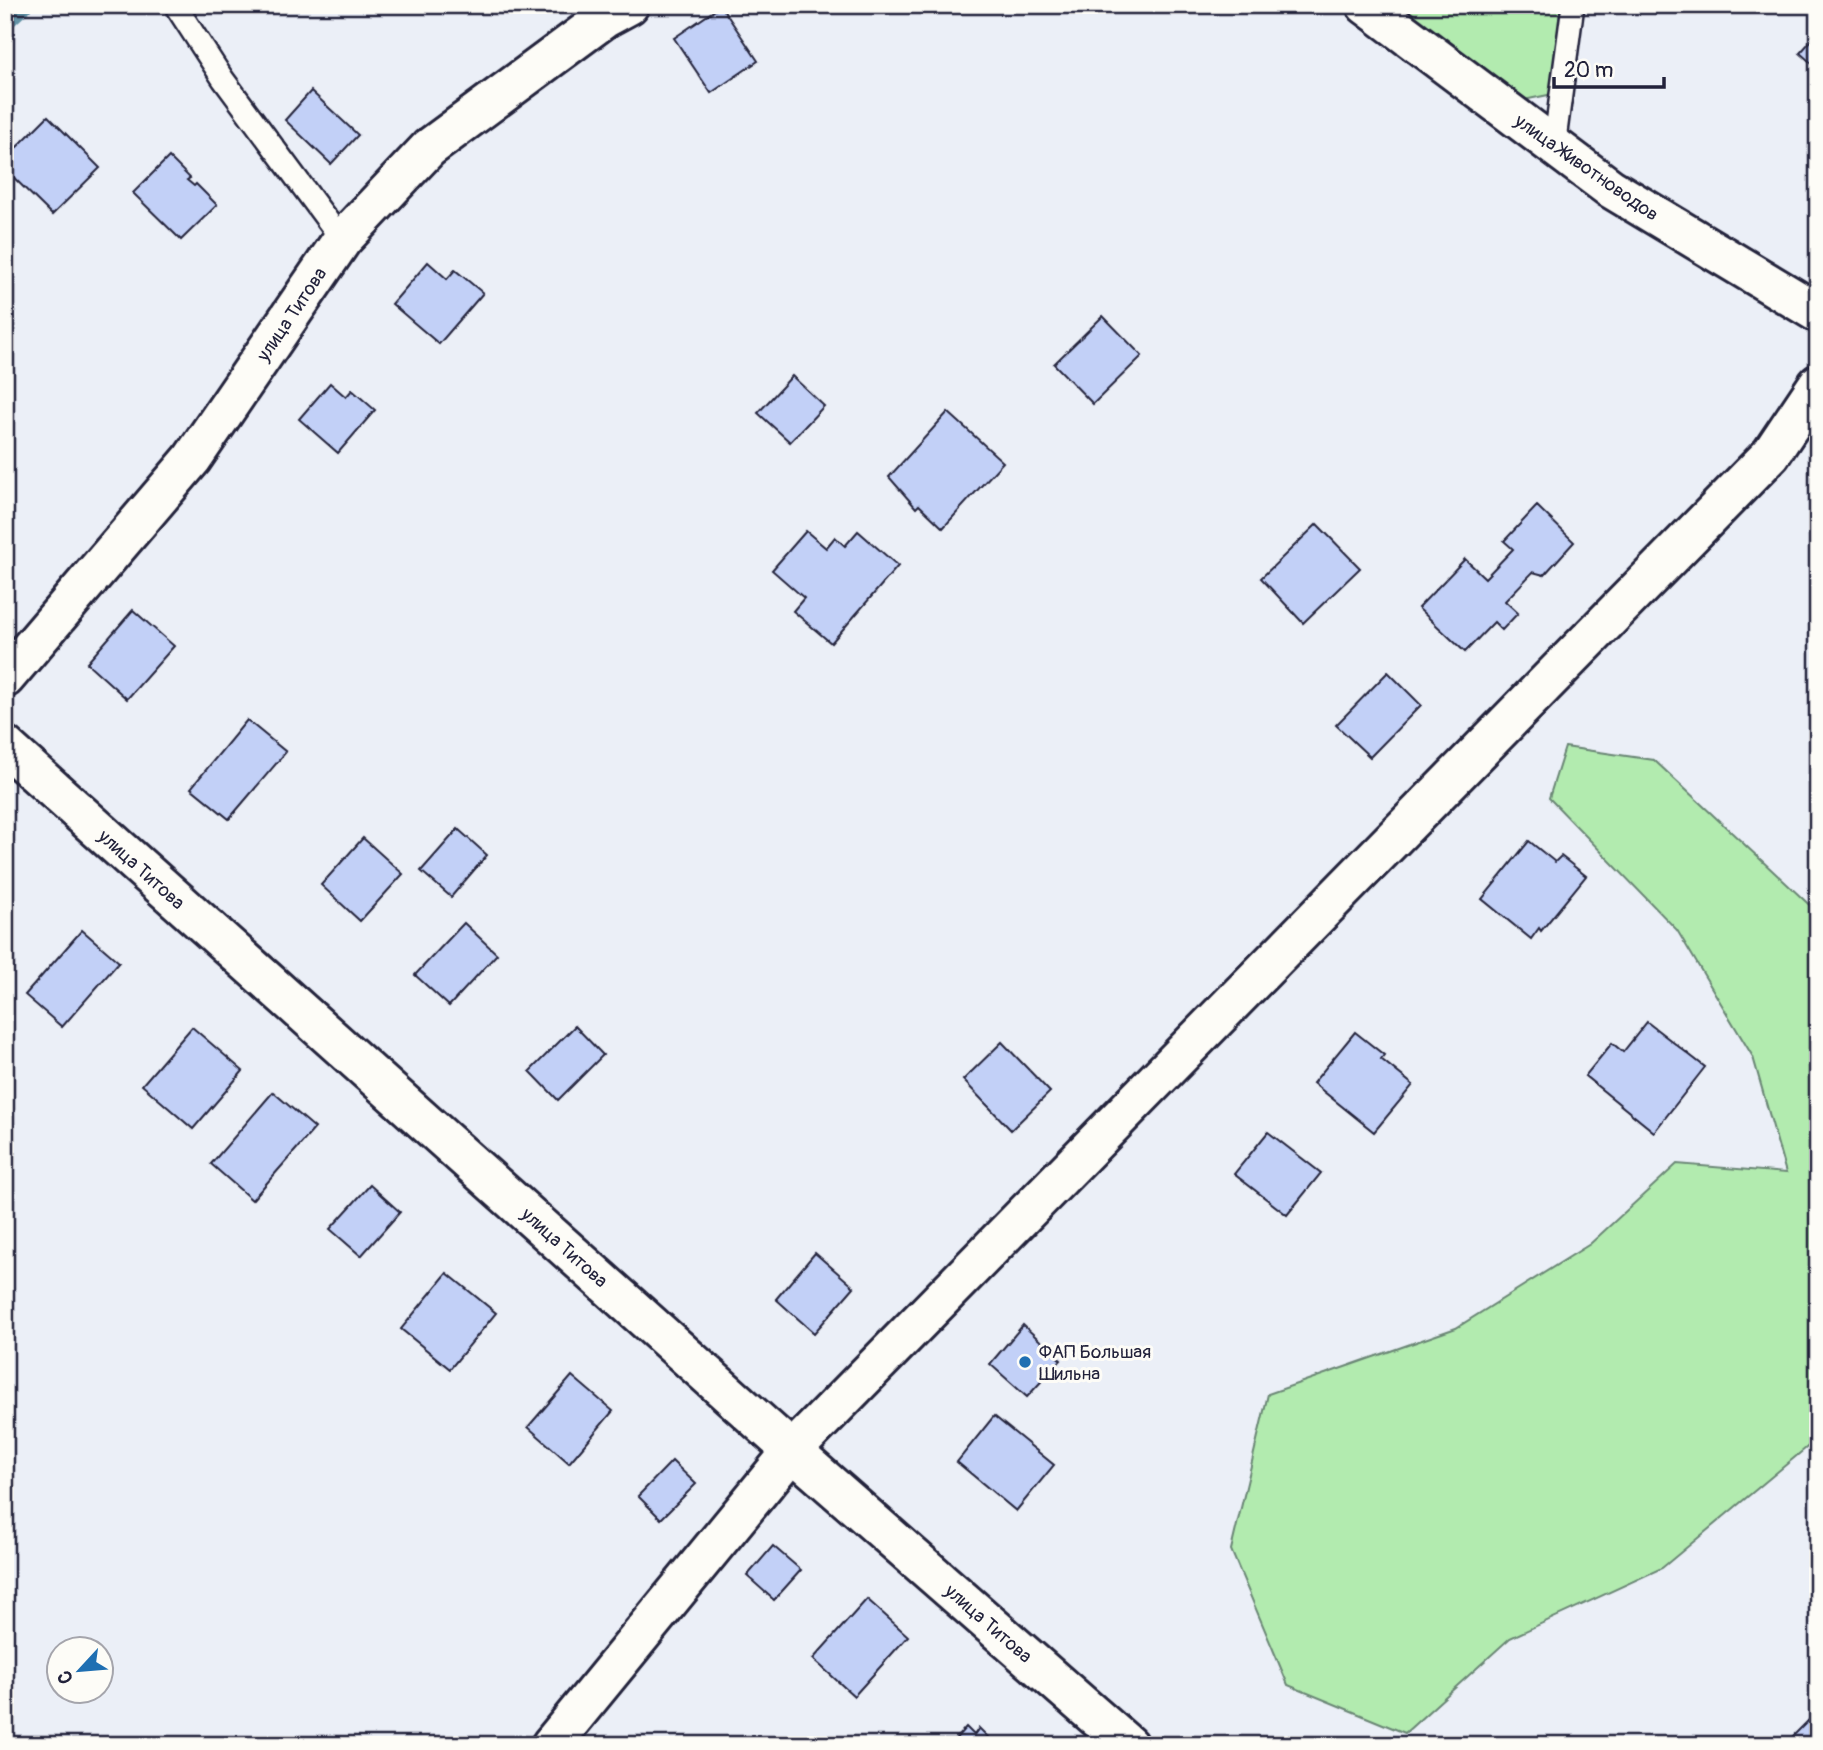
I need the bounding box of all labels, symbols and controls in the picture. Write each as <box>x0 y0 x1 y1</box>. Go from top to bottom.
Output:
scale bar <box>1554 46 1664 90</box>
text: 20 m <box>1564 57 1613 84</box>
street label: улица Животноводов <box>1509 109 1663 227</box>
street label: улица Титова <box>251 263 332 367</box>
street label: улица Титова <box>92 824 190 915</box>
street label: улица Титова <box>515 1202 613 1293</box>
place label: ФАП Большая Шильна <box>1039 1340 1151 1386</box>
marker: ФАП Большая Шильна <box>1017 1354 1033 1370</box>
street label: улица Титова <box>939 1579 1037 1668</box>
north arrow <box>46 1634 116 1704</box>
text: С <box>52 1666 79 1688</box>

